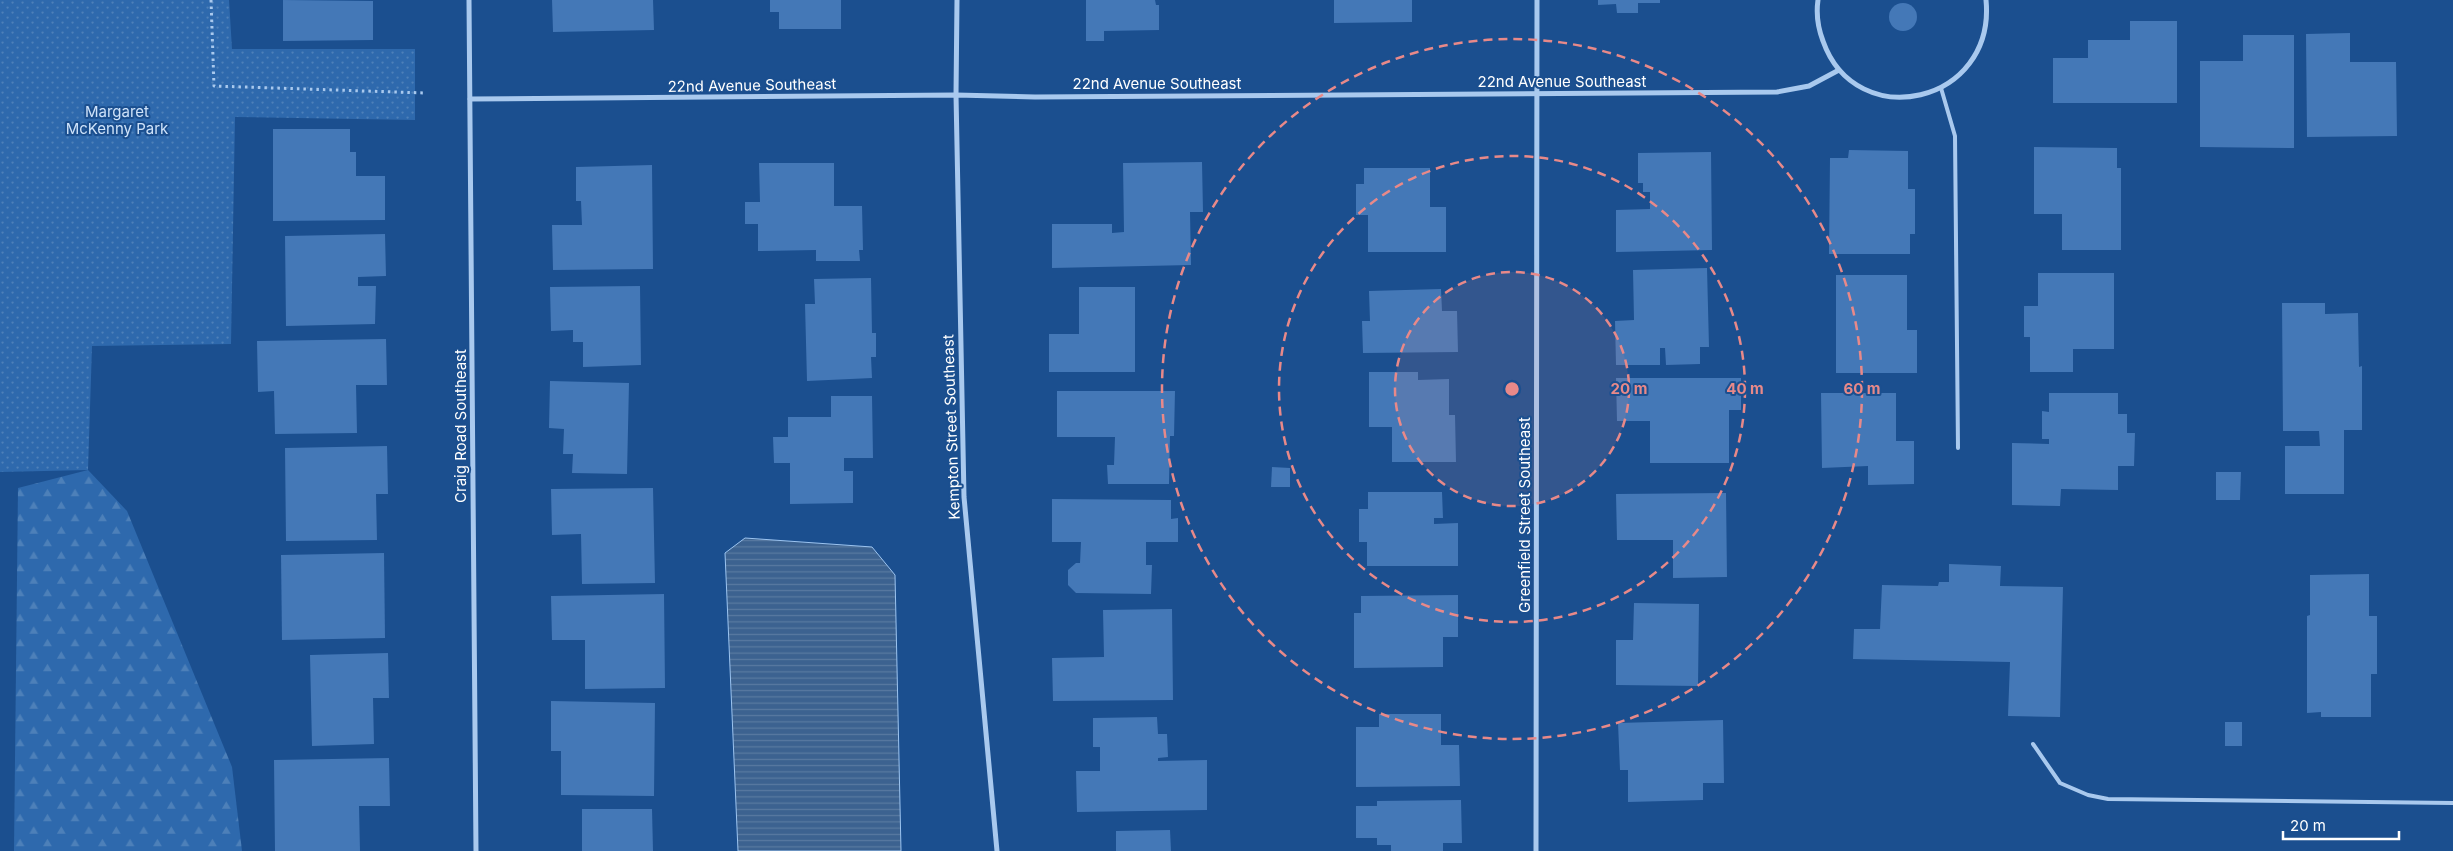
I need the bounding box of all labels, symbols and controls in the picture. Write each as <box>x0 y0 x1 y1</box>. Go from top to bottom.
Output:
street label: 22nd Avenue Southeast <box>1478 72 1647 91</box>
street label: 22nd Avenue Southeast <box>667 74 837 96</box>
street label: 22nd Avenue Southeast <box>1073 74 1242 93</box>
park label: Margaret McKenny Park <box>66 102 169 138</box>
street label: Kempton Street Southeast <box>938 334 964 520</box>
street label: Craig Road Southeast <box>451 349 470 503</box>
text: 20 m <box>1611 379 1647 398</box>
text: 40 m <box>1726 379 1764 398</box>
text: 60 m <box>1843 379 1881 398</box>
centre of rings <box>1503 380 1521 398</box>
street label: Greenfield Street Southeast <box>1515 417 1534 613</box>
scale bar <box>2283 808 2399 840</box>
text: 20 m <box>2290 816 2326 835</box>

